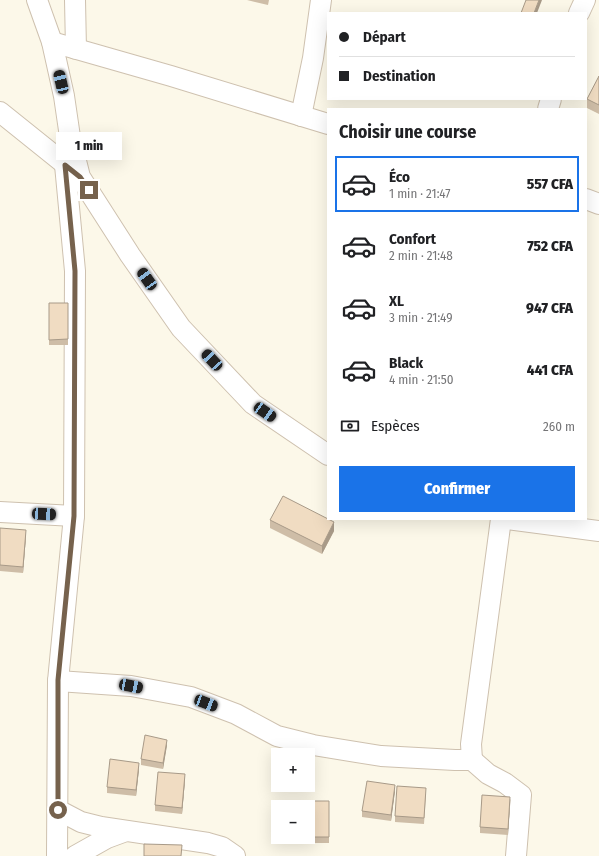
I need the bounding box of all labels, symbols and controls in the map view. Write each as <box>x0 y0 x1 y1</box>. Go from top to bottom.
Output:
text: Départ <box>363 28 406 46</box>
text: Destination <box>363 67 436 85</box>
car <box>52 69 70 95</box>
text: Choisir une course <box>339 121 476 143</box>
callout: 1 min <box>56 132 122 160</box>
text: 1 min <box>75 138 103 153</box>
icon: car <box>341 166 377 202</box>
text: Éco <box>389 168 410 186</box>
text: 557 CFA <box>527 175 573 193</box>
route end <box>80 181 98 199</box>
text: 1 min · 21:47 <box>389 186 451 201</box>
icon: car <box>341 228 377 264</box>
text: Confort <box>389 230 436 248</box>
text: 752 CFA <box>527 237 573 255</box>
text: 2 min · 21:48 <box>389 248 453 263</box>
car <box>135 266 159 292</box>
icon: car <box>341 290 377 326</box>
text: XL <box>389 292 404 310</box>
text: 947 CFA <box>526 299 573 317</box>
text: 3 min · 21:49 <box>389 310 453 325</box>
car <box>199 347 225 373</box>
icon: car <box>341 352 377 388</box>
text: Black <box>389 354 423 372</box>
text: 441 CFA <box>527 361 573 379</box>
text: 4 min · 21:50 <box>389 372 453 387</box>
car <box>252 400 278 424</box>
icon: cash <box>339 415 361 437</box>
text: Espèces <box>371 417 420 435</box>
text: 260 m <box>543 419 575 434</box>
button: Confirmer <box>339 466 575 512</box>
car <box>32 507 56 521</box>
car <box>118 678 144 694</box>
car <box>193 693 219 713</box>
map controls <box>271 748 315 844</box>
button: + <box>271 748 315 792</box>
button: − <box>271 800 315 844</box>
route start <box>49 801 67 819</box>

